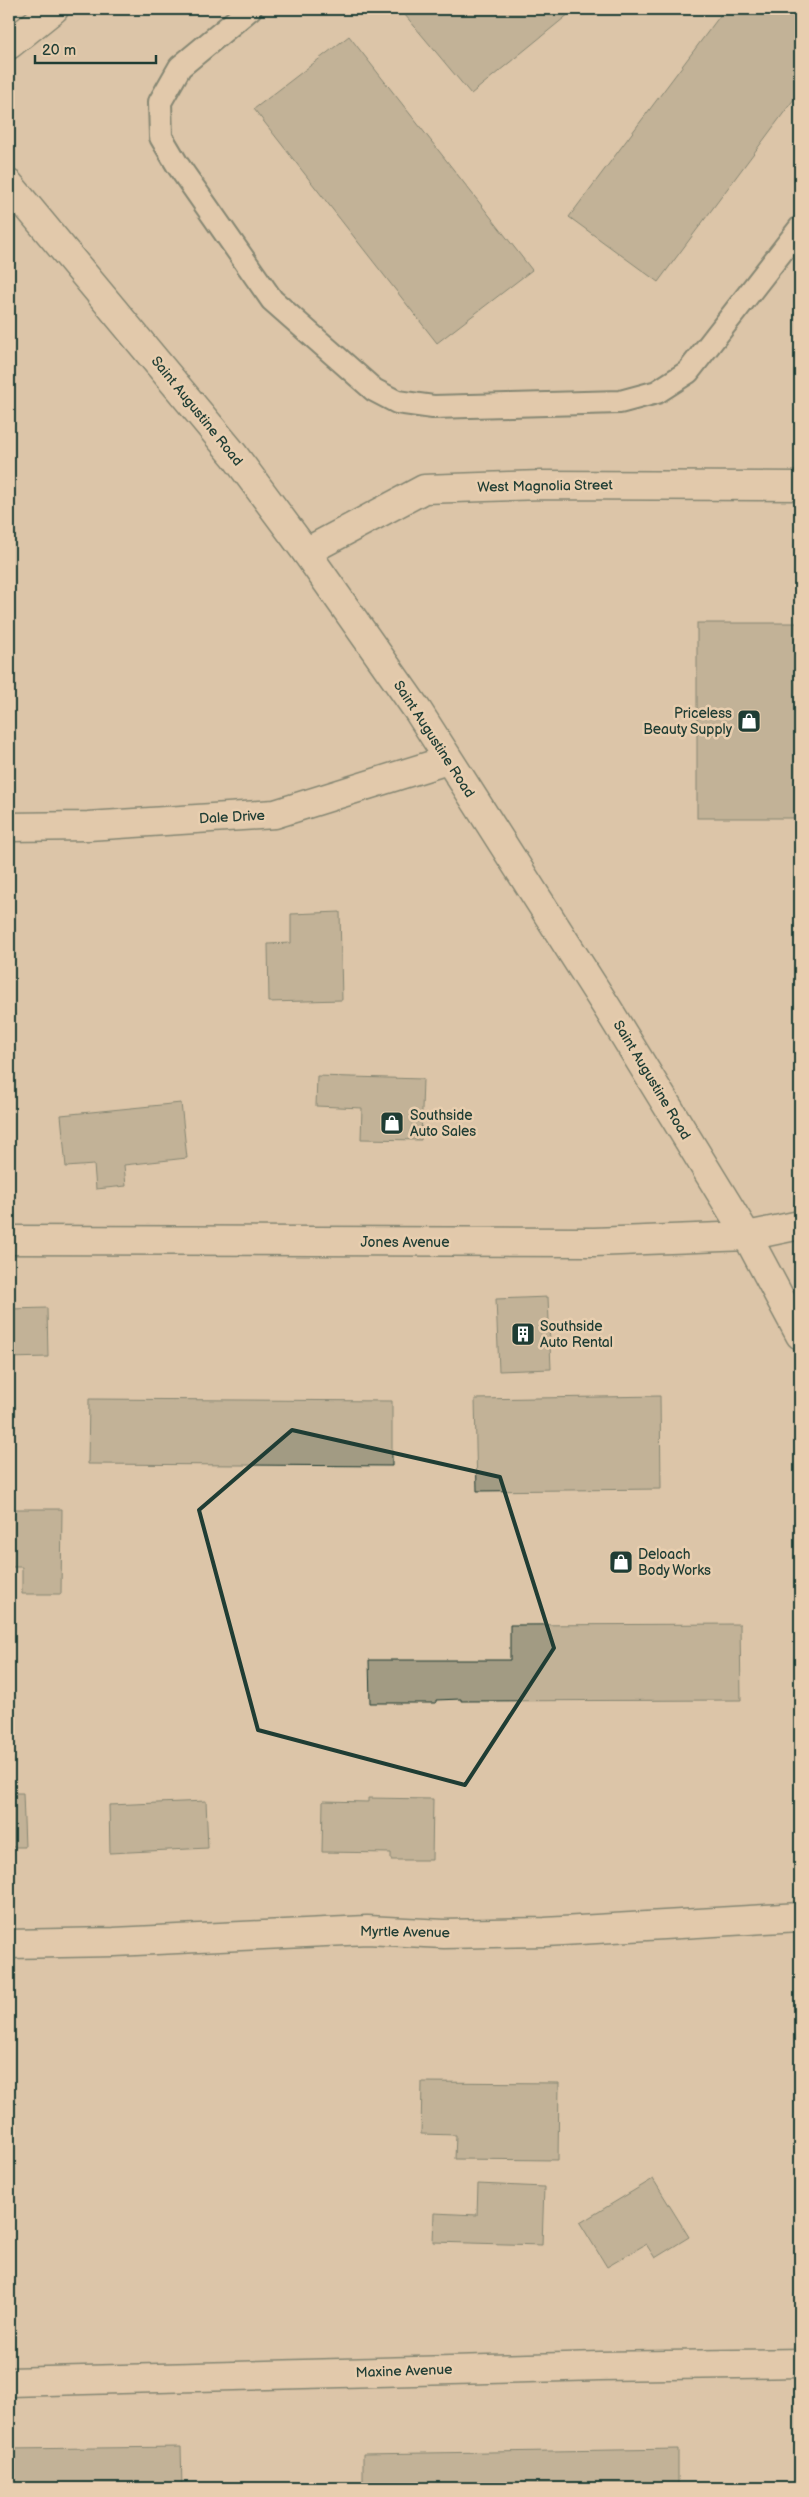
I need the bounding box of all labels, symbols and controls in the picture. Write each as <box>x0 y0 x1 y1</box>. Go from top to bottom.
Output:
scale bar <box>35 32 156 64</box>
text: 20 m <box>42 41 76 60</box>
street label: Saint Augustine Road <box>148 353 246 469</box>
street label: West Magnolia Street <box>477 476 614 496</box>
street label: Saint Augustine Road <box>390 677 478 801</box>
place label: Priceless Beauty Supply <box>643 705 733 738</box>
shop icon: Priceless Beauty Supply <box>736 708 762 734</box>
street label: Dale Drive <box>199 807 265 827</box>
street label: Saint Augustine Road <box>610 1017 694 1143</box>
place label: Southside Auto Sales <box>410 1107 476 1140</box>
shop icon: Southside Auto Sales <box>379 1110 405 1136</box>
street label: Jones Avenue <box>361 1234 449 1251</box>
place label: Southside Auto Rental <box>540 1318 613 1351</box>
building icon: Southside Auto Rental <box>510 1321 536 1347</box>
place label: Deloach Body Works <box>638 1546 711 1579</box>
shop icon: Deloach Body Works <box>608 1549 634 1575</box>
street label: Myrtle Avenue <box>360 1923 450 1941</box>
street label: Maxine Avenue <box>355 2361 453 2381</box>

